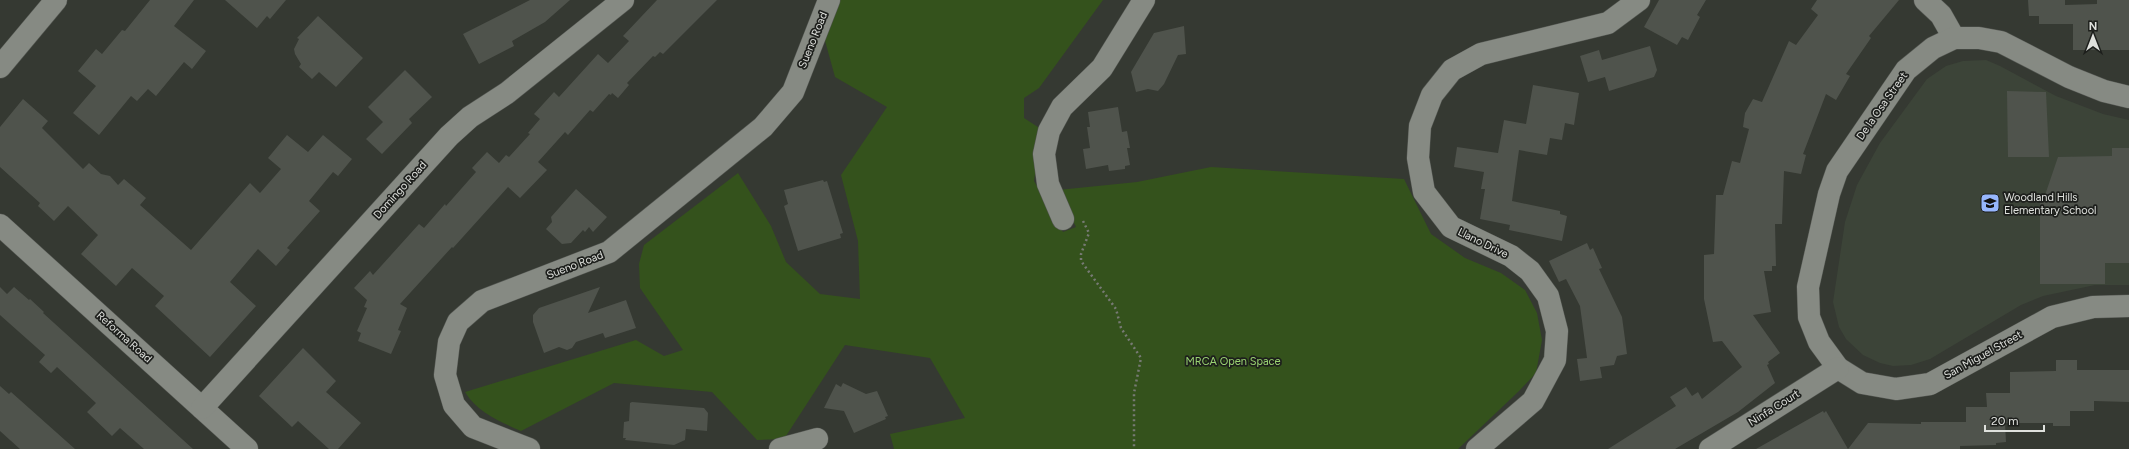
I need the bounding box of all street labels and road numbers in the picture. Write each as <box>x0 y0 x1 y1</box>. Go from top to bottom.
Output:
street label: Sueno Road <box>796 10 830 70</box>
street label: De la Osa Street <box>1854 70 1910 142</box>
street label: Domingo Road <box>371 159 429 221</box>
street label: Llano Drive <box>1456 225 1510 261</box>
street label: Sueno Road <box>545 248 605 282</box>
street label: Reforma Road <box>94 309 154 365</box>
street label: San Miguel Street <box>1942 328 2024 382</box>
street label: Ninfa Court <box>1746 387 1802 429</box>

